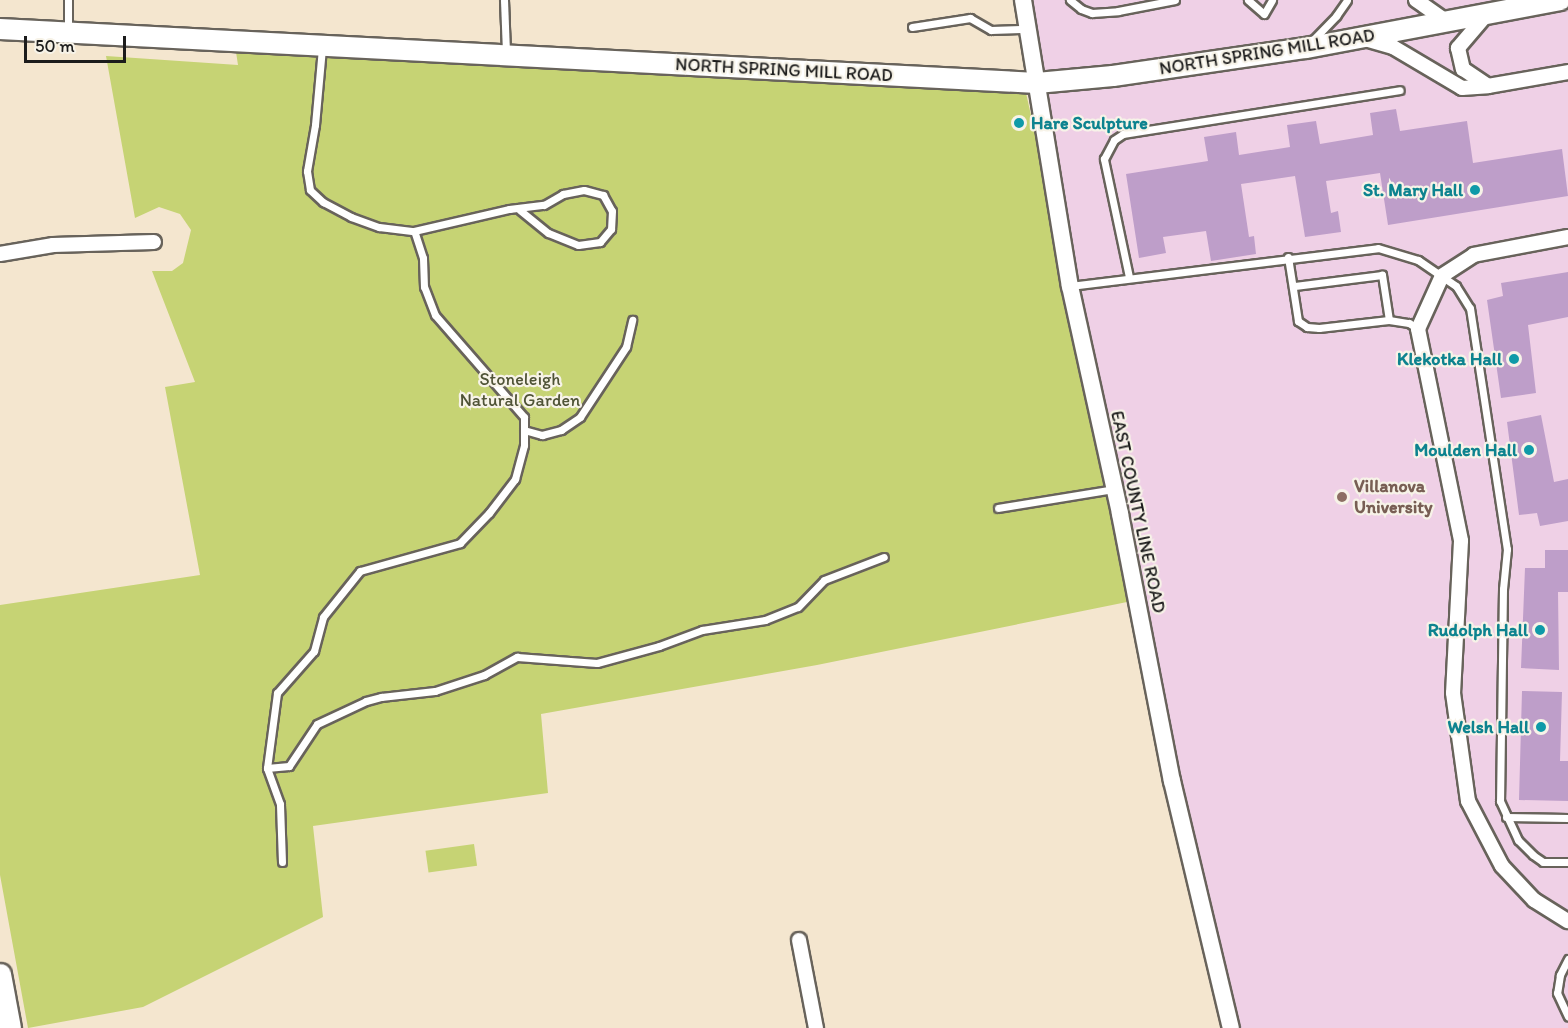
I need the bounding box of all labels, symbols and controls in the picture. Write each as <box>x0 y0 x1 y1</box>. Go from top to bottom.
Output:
scale bar <box>27 24 129 62</box>
street label: NORTH SPRING MILL ROAD <box>1157 24 1377 80</box>
text: 50 m <box>35 35 75 57</box>
street label: NORTH SPRING MILL ROAD <box>674 53 894 87</box>
place label: Hare Sculpture <box>1031 112 1148 134</box>
marker: Hare Sculpture <box>1012 116 1026 130</box>
place label: St. Mary Hall <box>1362 179 1463 201</box>
marker: St. Mary Hall <box>1468 183 1482 197</box>
place label: Klekotka Hall <box>1397 348 1502 370</box>
marker: Klekotka Hall <box>1507 352 1521 366</box>
park label: Stoneleigh Natural Garden <box>460 369 580 412</box>
street label: EAST COUNTY LINE ROAD <box>1106 408 1170 616</box>
place label: Moulden Hall <box>1414 439 1517 461</box>
marker: Moulden Hall <box>1522 443 1536 457</box>
place label: Villanova University <box>1354 476 1433 518</box>
marker: Villanova University <box>1335 490 1349 504</box>
place label: Rudolph Hall <box>1428 619 1528 641</box>
marker: Rudolph Hall <box>1533 623 1547 637</box>
place label: Welsh Hall <box>1447 716 1529 738</box>
marker: Welsh Hall <box>1534 720 1548 734</box>

